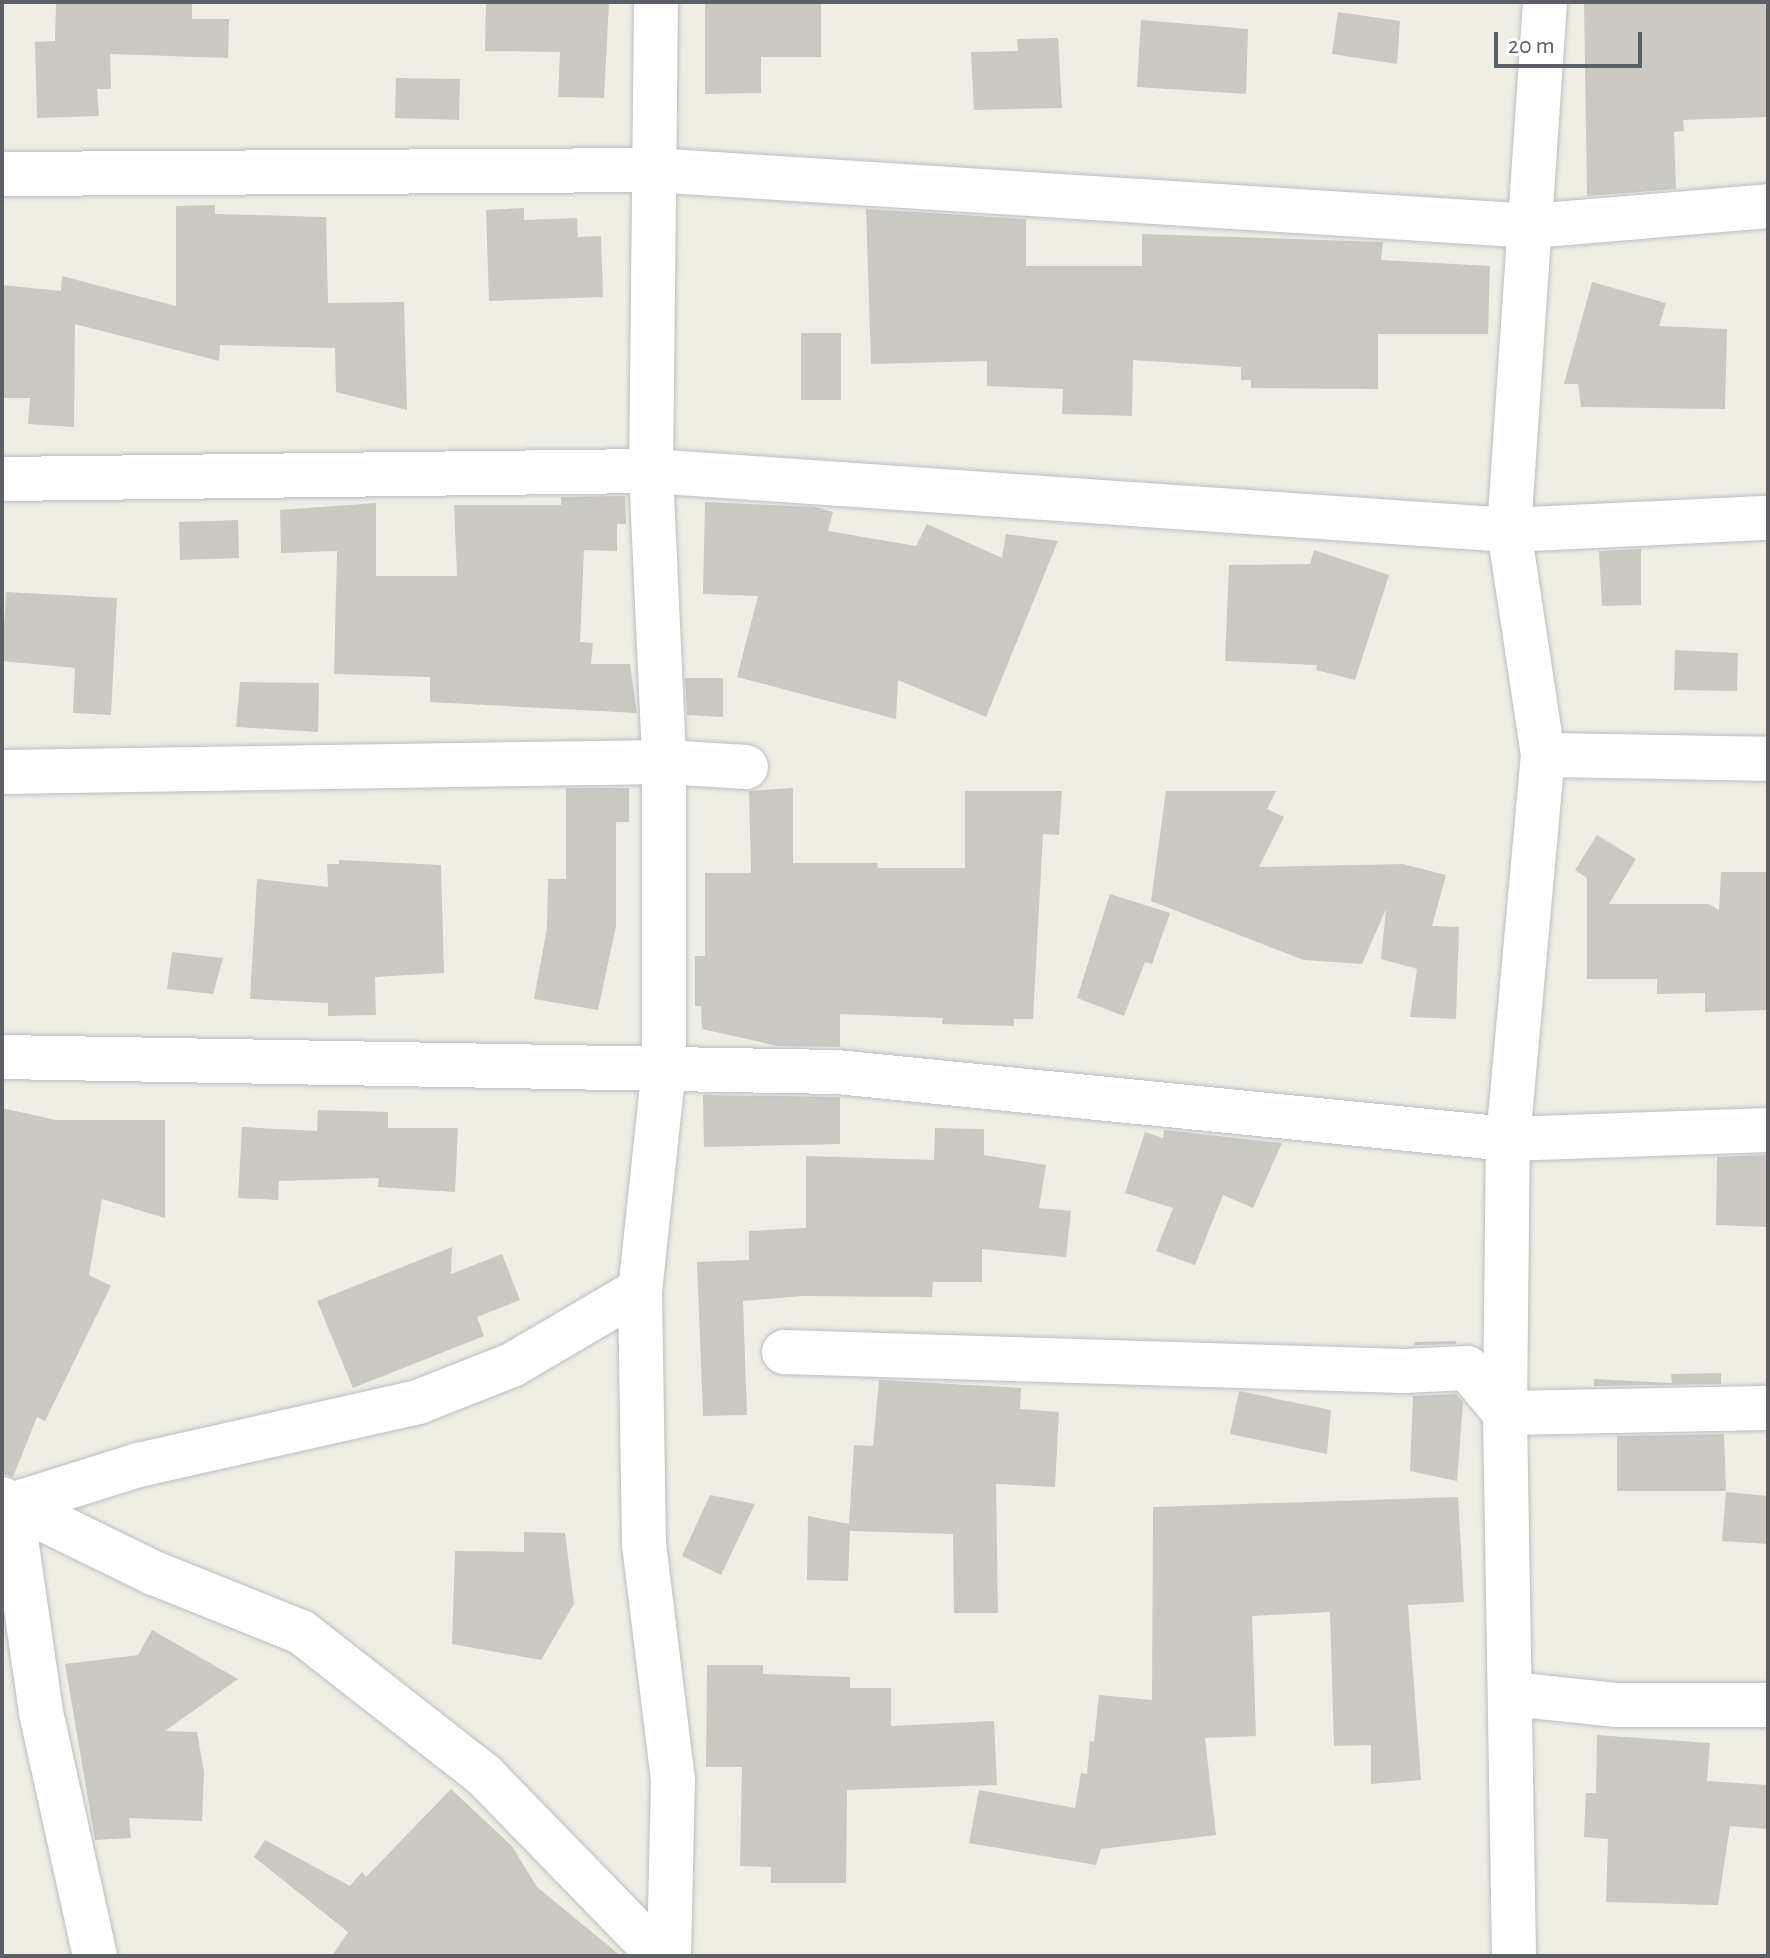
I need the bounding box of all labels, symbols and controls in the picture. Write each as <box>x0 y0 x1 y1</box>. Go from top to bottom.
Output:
scale bar <box>1498 16 1646 66</box>
text: 20 m <box>1508 34 1555 58</box>

